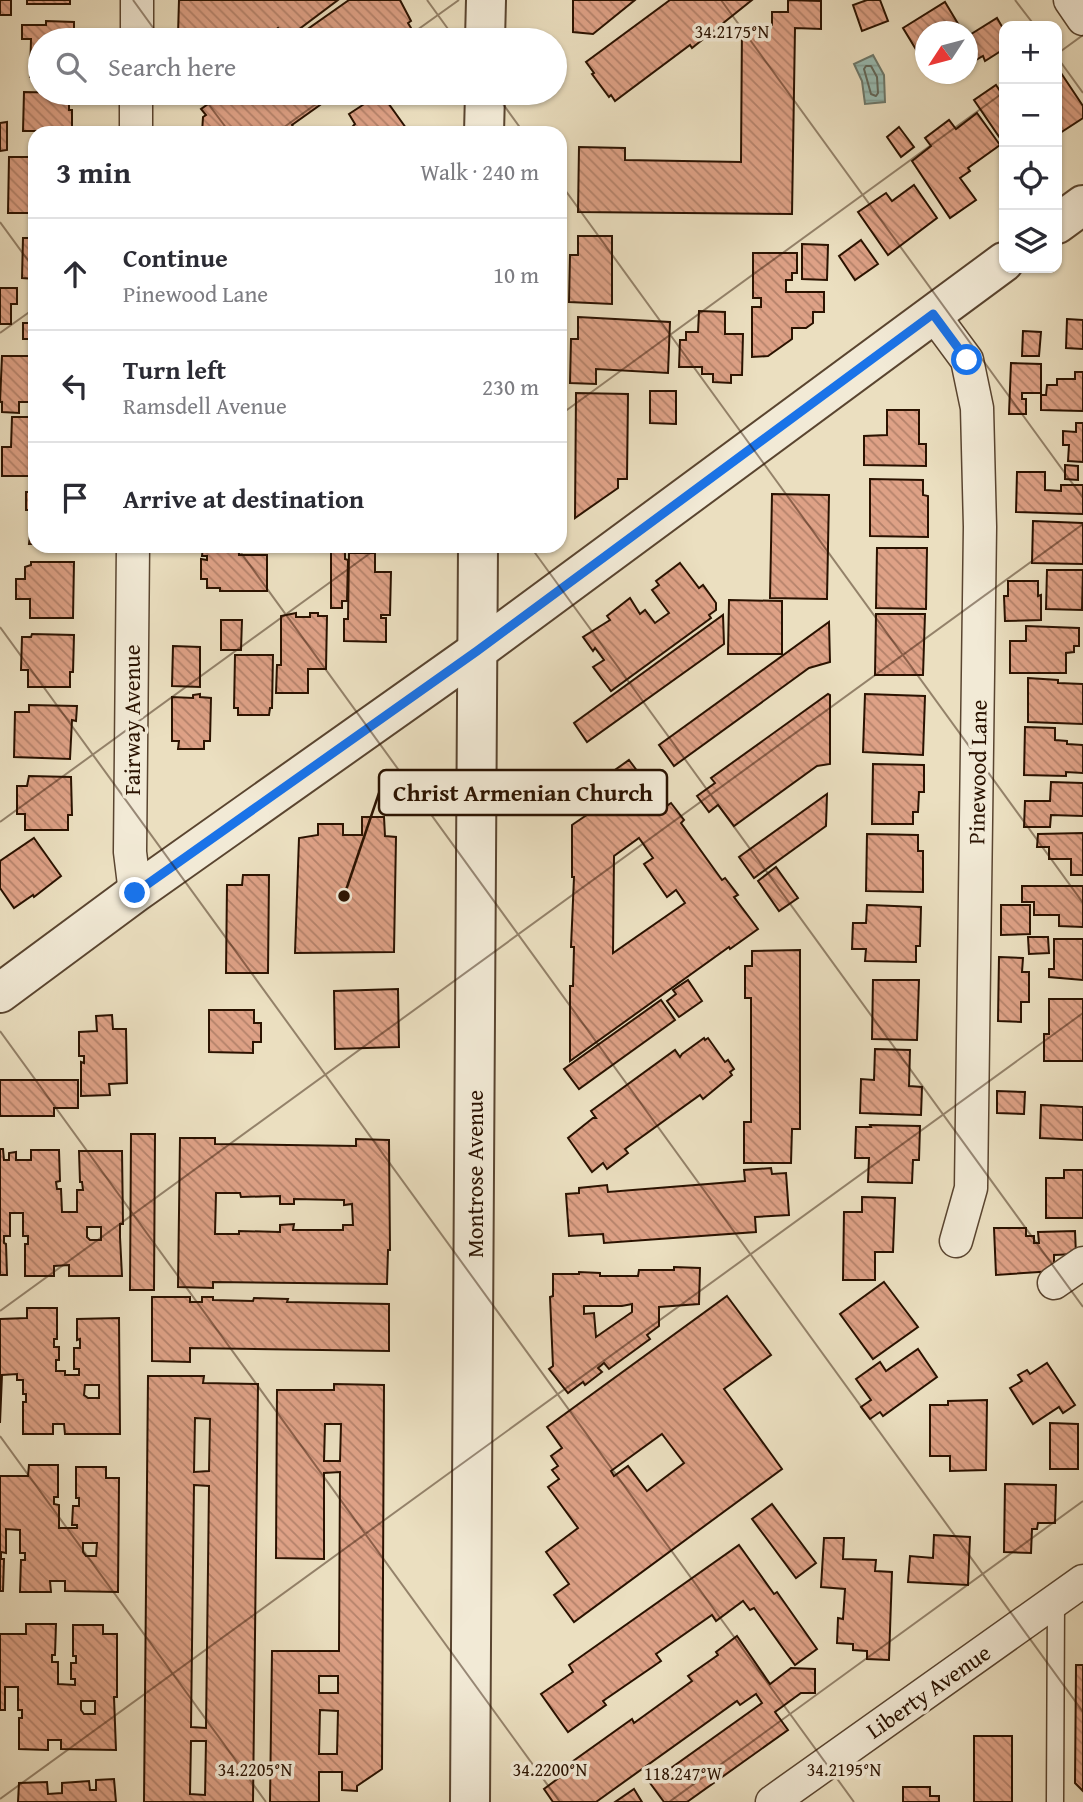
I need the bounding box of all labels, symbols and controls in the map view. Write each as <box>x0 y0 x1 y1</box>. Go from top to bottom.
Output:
text: 34.2175°N <box>695 18 770 45</box>
north arrow <box>915 21 978 84</box>
map controls <box>999 21 1062 273</box>
button: + <box>999 21 1062 84</box>
search box <box>28 28 567 105</box>
text: Search here <box>108 47 236 86</box>
icon: search <box>52 48 90 86</box>
button: − <box>999 84 1062 147</box>
button: locate <box>999 147 1062 210</box>
text: 3 min <box>56 150 131 194</box>
text: Walk · 240 m <box>420 155 539 188</box>
button: layers <box>999 210 1062 273</box>
text: Continue <box>123 238 228 277</box>
icon: ahead <box>56 255 94 293</box>
text: 10 m <box>493 258 539 291</box>
text: Pinewood Lane <box>123 277 268 310</box>
route start <box>951 344 982 375</box>
text: Turn left <box>123 350 226 389</box>
icon: left <box>56 367 94 405</box>
text: 230 m <box>482 370 539 403</box>
text: Ramsdell Avenue <box>123 389 287 422</box>
icon: arrive <box>56 479 94 517</box>
text: Arrive at destination <box>123 479 364 518</box>
street label: Fairway Avenue <box>115 644 148 796</box>
street label: Pinewood Lane <box>959 699 995 845</box>
callout: Christ Armenian Church <box>379 770 667 815</box>
text: Christ Armenian Church <box>393 775 653 810</box>
route end <box>119 877 150 908</box>
street label: Montrose Avenue <box>458 1090 491 1258</box>
street label: Liberty Avenue <box>859 1636 997 1746</box>
text: 34.2205°N <box>218 1756 293 1783</box>
text: 34.2200°N <box>513 1756 588 1783</box>
text: 34.2195°N <box>807 1756 882 1783</box>
text: 118.247°W <box>644 1760 723 1787</box>

